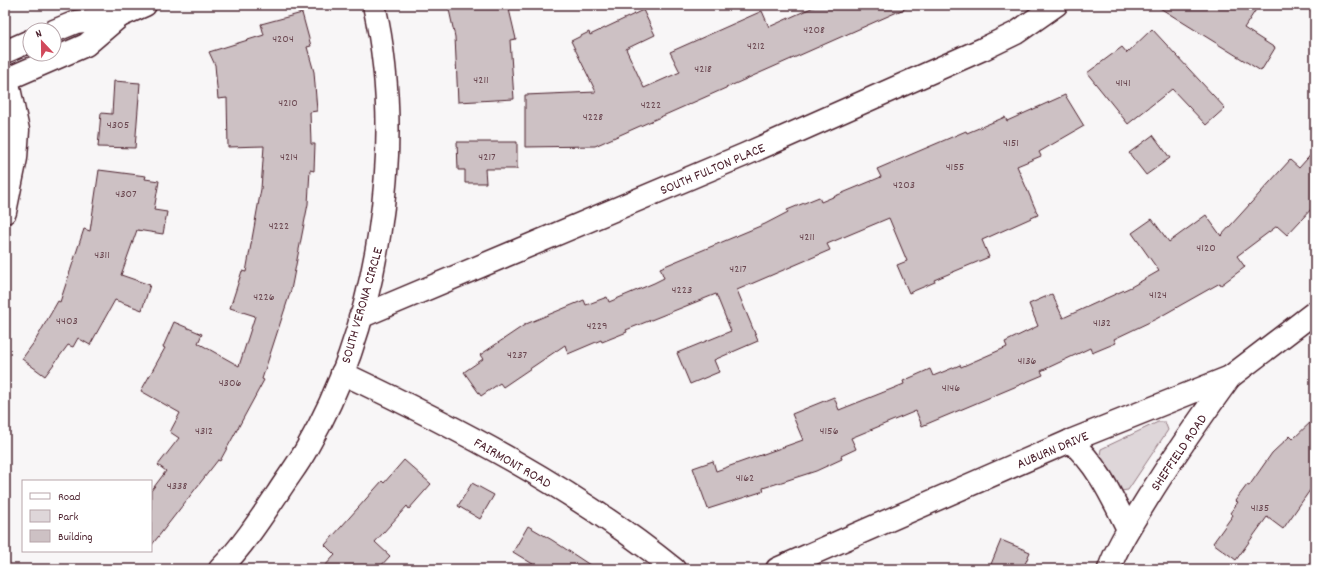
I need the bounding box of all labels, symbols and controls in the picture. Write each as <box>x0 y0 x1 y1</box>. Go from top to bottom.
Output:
north arrow <box>22 22 62 62</box>
house number: 4208 <box>803 22 825 39</box>
text: N <box>33 26 45 43</box>
house number: 4204 <box>272 31 294 48</box>
house number: 4212 <box>747 38 765 55</box>
house number: 4218 <box>694 61 712 78</box>
house number: 4211 <box>473 72 489 89</box>
house number: 4141 <box>1115 75 1131 92</box>
house number: 4210 <box>278 95 298 112</box>
house number: 4222 <box>641 97 661 114</box>
house number: 4228 <box>583 109 603 126</box>
house number: 4305 <box>107 117 129 134</box>
house number: 4151 <box>1003 135 1019 152</box>
street label: SOUTH FULTON PLACE <box>657 138 769 201</box>
house number: 4214 <box>280 149 298 166</box>
house number: 4217 <box>478 149 496 166</box>
house number: 4155 <box>946 159 964 176</box>
house number: 4203 <box>893 177 915 194</box>
house number: 4307 <box>115 186 137 203</box>
house number: 4222 <box>269 218 289 235</box>
house number: 4211 <box>799 229 815 246</box>
house number: 4120 <box>1196 240 1216 257</box>
street label: SOUTH VERONA CIRCLE <box>337 245 389 366</box>
house number: 4311 <box>94 247 110 264</box>
house number: 4217 <box>729 261 747 278</box>
house number: 4223 <box>672 282 692 299</box>
house number: 4124 <box>1149 287 1167 304</box>
house number: 4226 <box>253 289 275 306</box>
house number: 4403 <box>56 313 78 330</box>
house number: 4132 <box>1093 315 1111 332</box>
house number: 4229 <box>587 318 607 335</box>
house number: 4237 <box>507 347 527 364</box>
house number: 4136 <box>1018 353 1037 370</box>
house number: 4306 <box>219 375 241 392</box>
house number: 4146 <box>942 380 960 397</box>
street label: SHEFFIELD ROAD <box>1147 411 1213 496</box>
house number: 4312 <box>195 423 213 440</box>
house number: 4156 <box>819 423 839 440</box>
street label: AUBURN DRIVE <box>1014 427 1092 475</box>
street label: FAIRMONT ROAD <box>469 433 555 494</box>
house number: 4162 <box>736 470 754 487</box>
house number: 4338 <box>167 478 187 495</box>
legend <box>22 480 152 552</box>
text: Road <box>58 489 80 506</box>
house number: 4135 <box>1251 500 1269 517</box>
text: Park <box>58 509 79 526</box>
text: Building <box>58 529 93 546</box>

